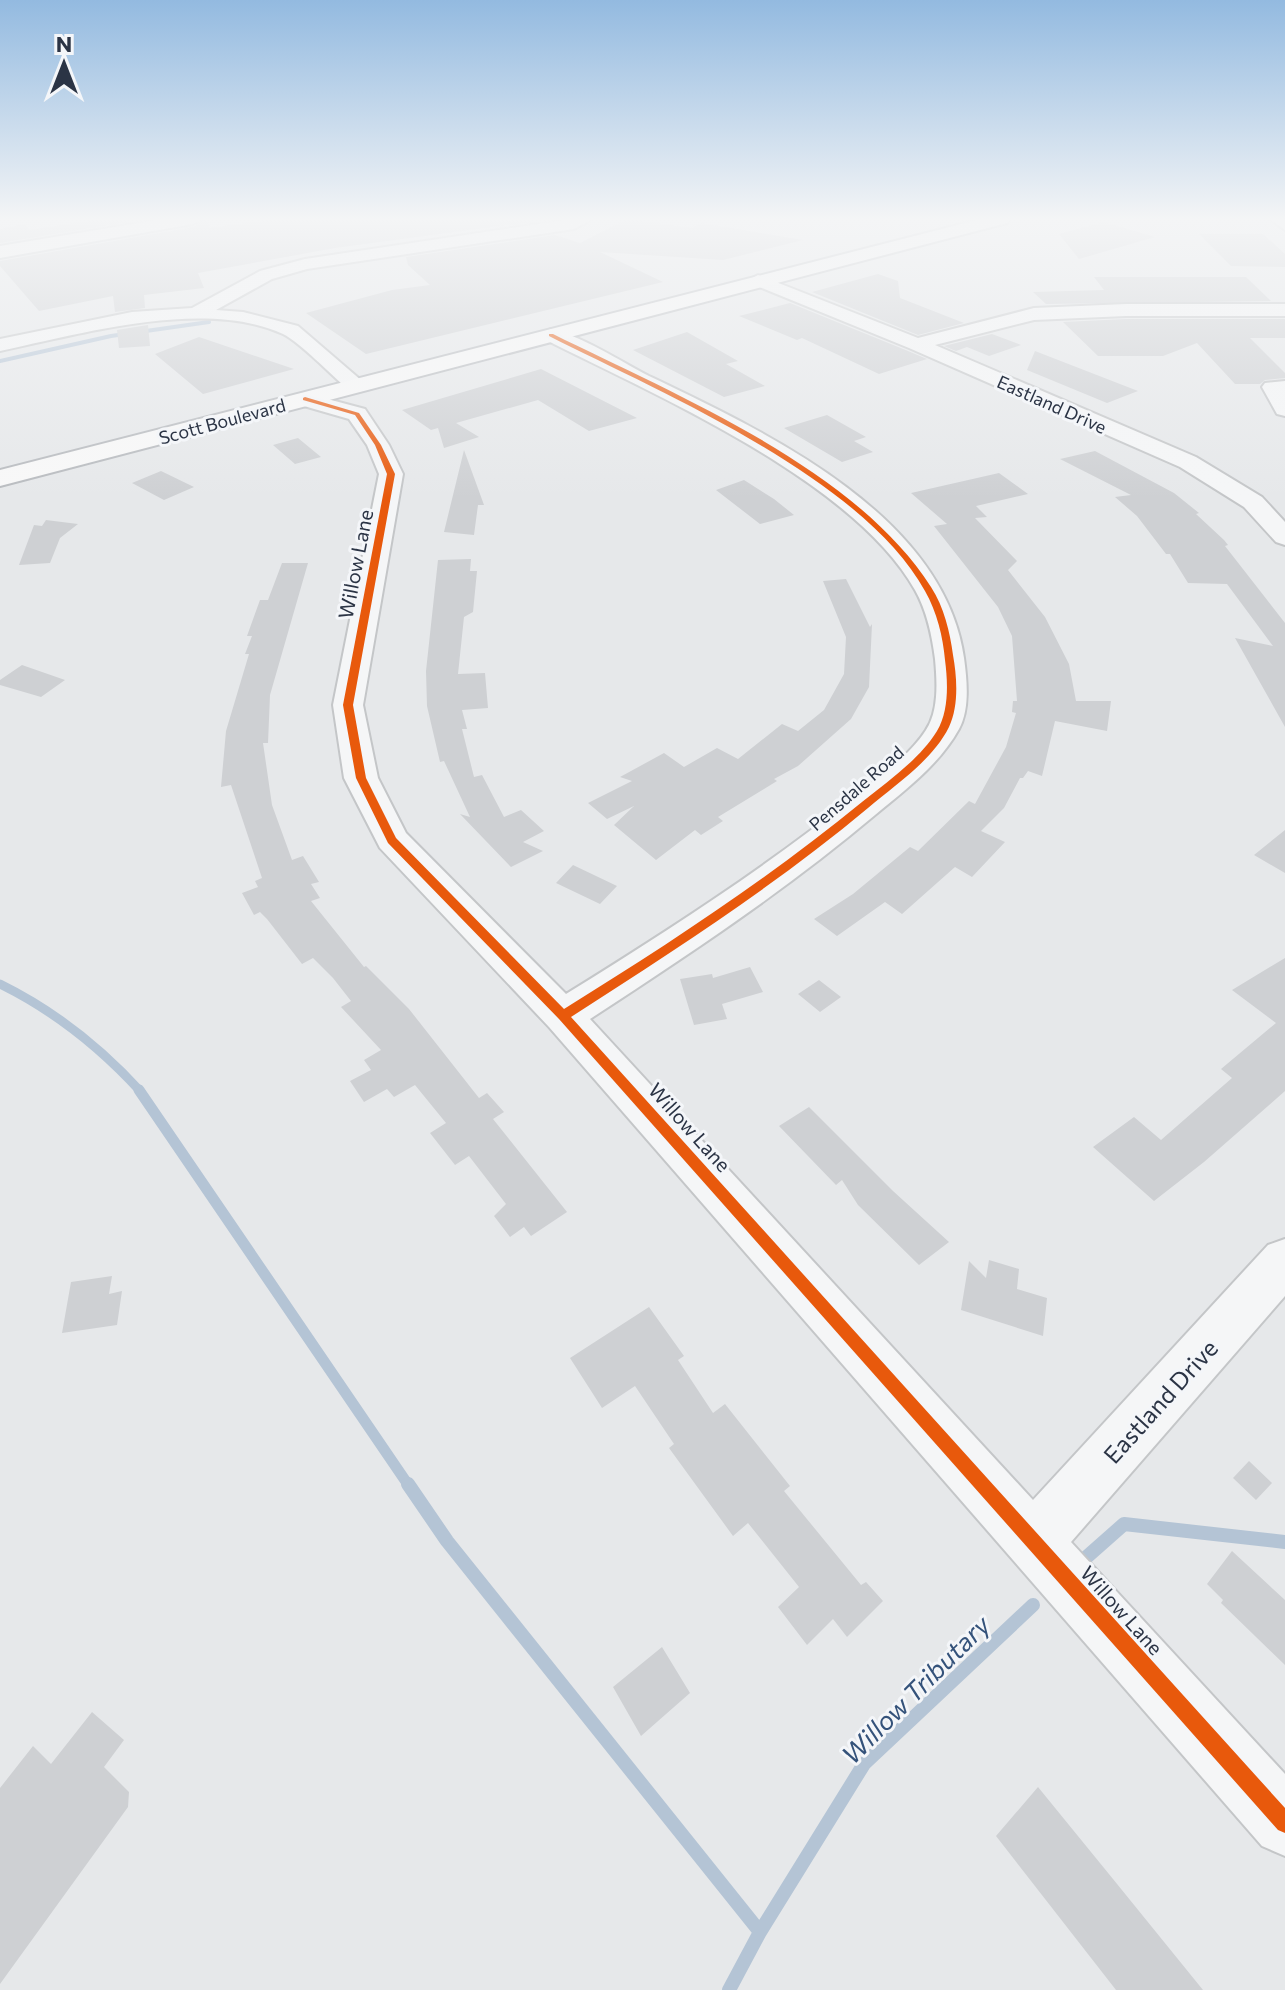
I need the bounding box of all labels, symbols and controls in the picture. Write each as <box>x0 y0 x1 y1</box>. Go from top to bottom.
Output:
north arrow <box>24 24 104 104</box>
text: N <box>56 30 72 57</box>
street label: Eastland Drive <box>994 370 1110 438</box>
street label: Scott Boulevard <box>156 394 288 448</box>
street label: Willow Lane <box>333 507 377 621</box>
street label: Pensdale Road <box>804 741 908 835</box>
street label: Willow Lane <box>644 1078 736 1176</box>
street label: Eastland Drive <box>1097 1333 1223 1469</box>
street label: Willow Lane <box>1076 1561 1168 1659</box>
water label: Willow Tributary <box>835 1607 997 1769</box>

